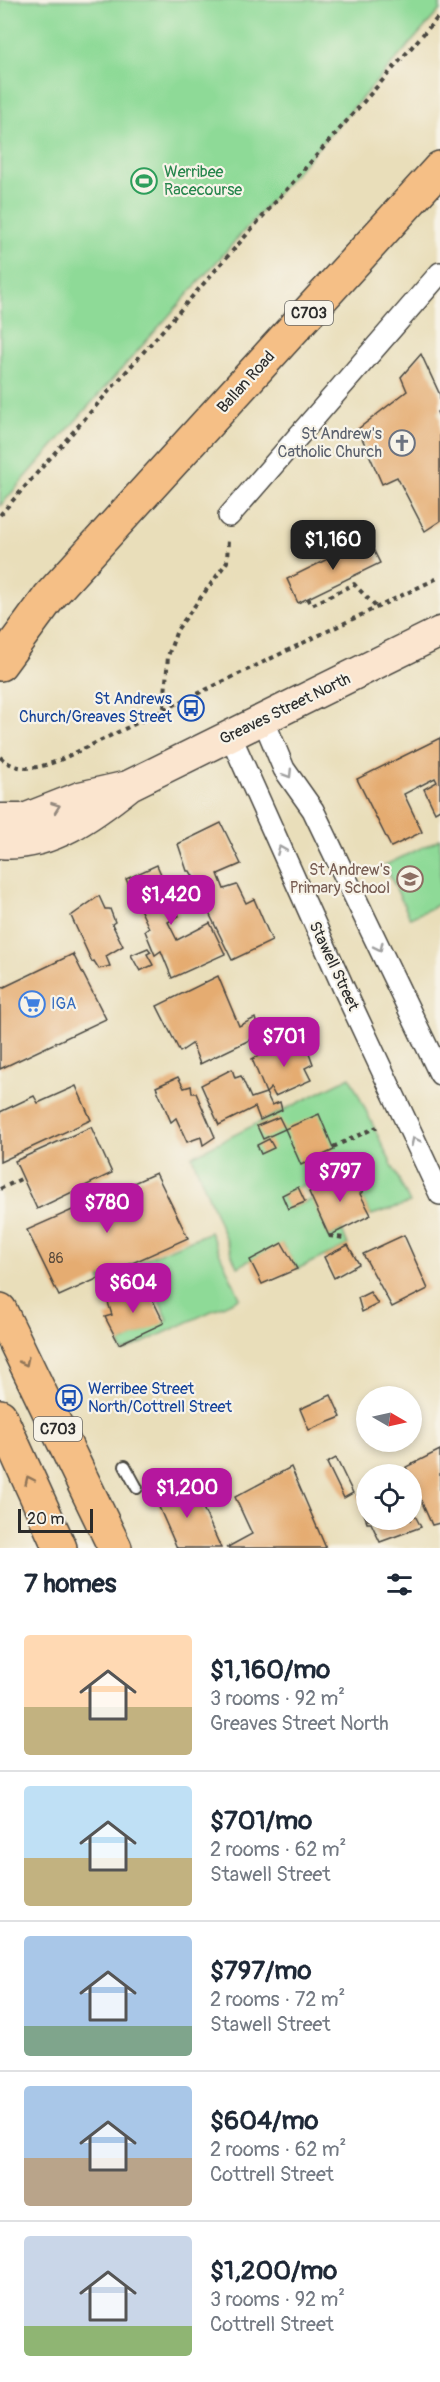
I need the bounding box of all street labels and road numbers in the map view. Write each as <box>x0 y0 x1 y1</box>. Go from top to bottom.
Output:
road number: C703 <box>285 301 333 325</box>
street label: Ballan Road <box>213 347 279 417</box>
street label: Greaves Street North <box>216 669 354 749</box>
street label: Stawell Street <box>305 918 364 1014</box>
road number: C703 <box>34 1417 82 1441</box>

